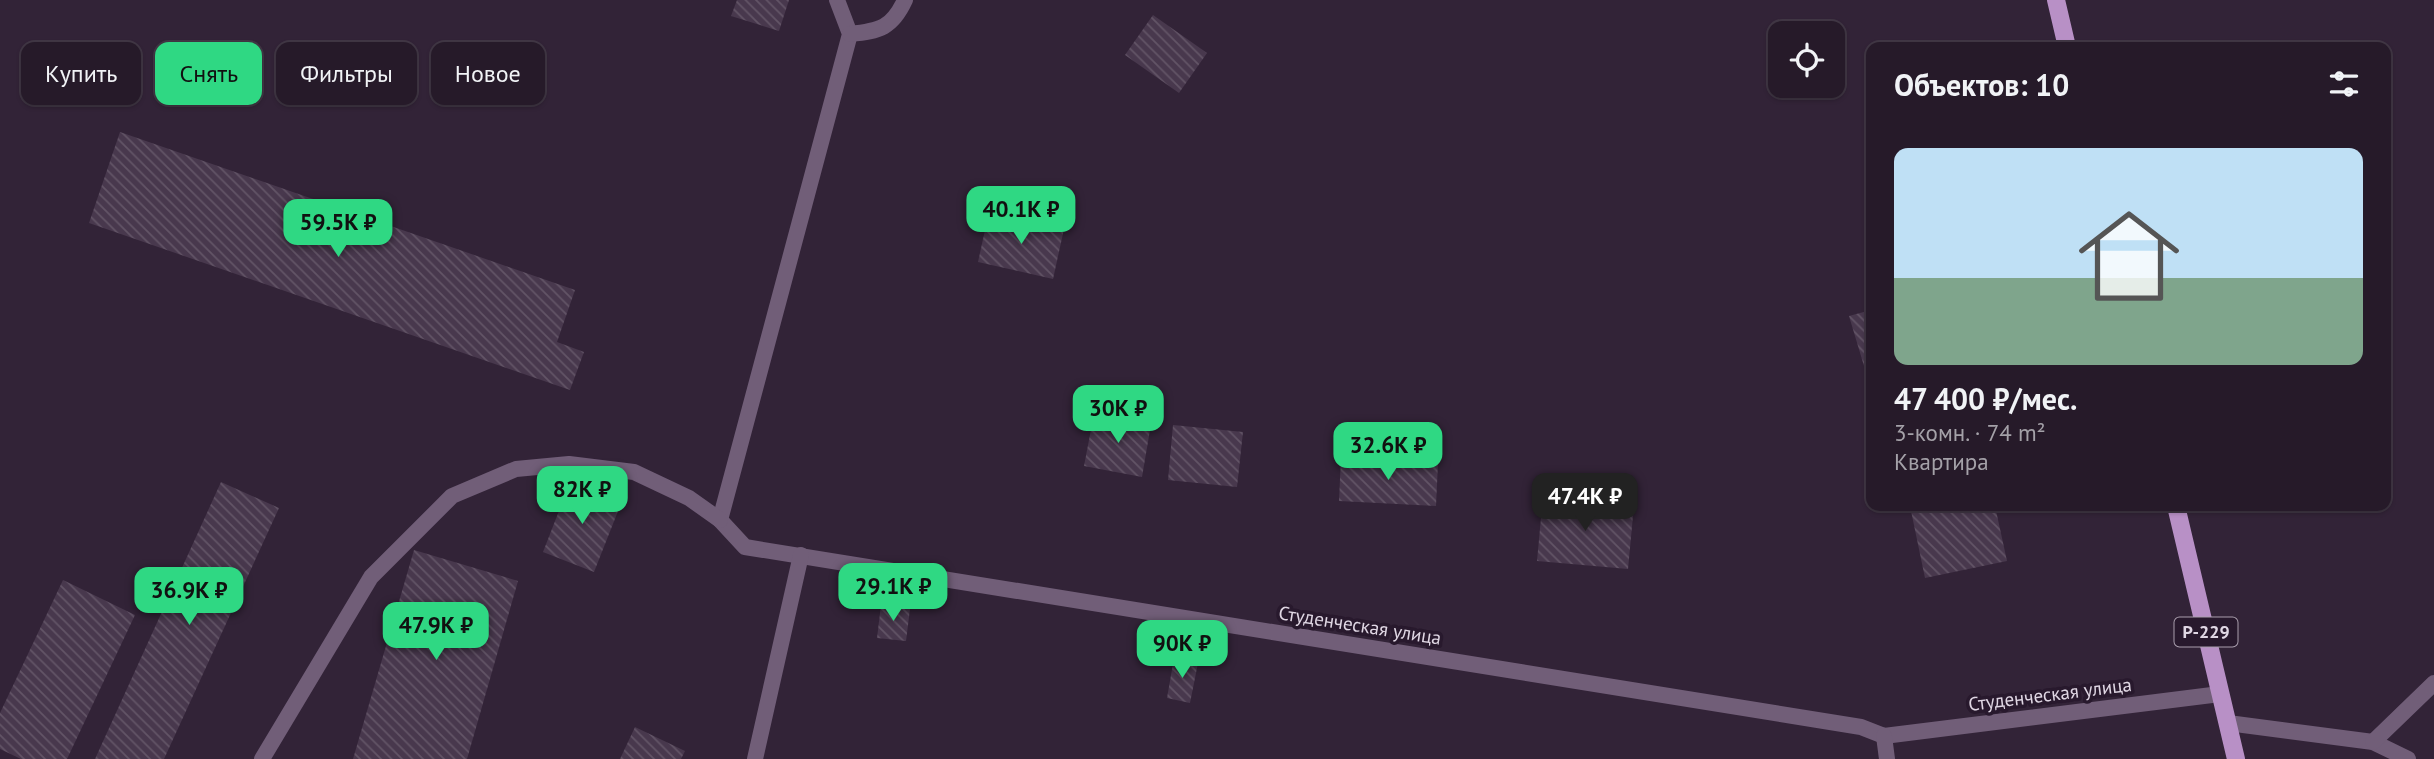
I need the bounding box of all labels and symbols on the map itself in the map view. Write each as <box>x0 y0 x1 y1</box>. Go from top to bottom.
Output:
pin: 40.1K ₽ <box>956 187 1086 246</box>
pin: 59.5K ₽ <box>273 200 403 259</box>
pin: 30K ₽ <box>1069 386 1167 445</box>
pin: 32.6K ₽ <box>1323 422 1453 482</box>
pin: 82K ₽ <box>533 466 631 526</box>
pin: 47.4K ₽ <box>1520 474 1650 533</box>
pin: 29.1K ₽ <box>828 564 958 623</box>
pin: 36.9K ₽ <box>124 568 254 627</box>
street label: Студенческая улица <box>1277 600 1443 650</box>
pin: 47.9K ₽ <box>371 602 501 662</box>
road number: Р-229 <box>2174 618 2238 646</box>
pin: 90K ₽ <box>1133 620 1231 680</box>
street label: Студенческая улица <box>1967 672 2133 716</box>

